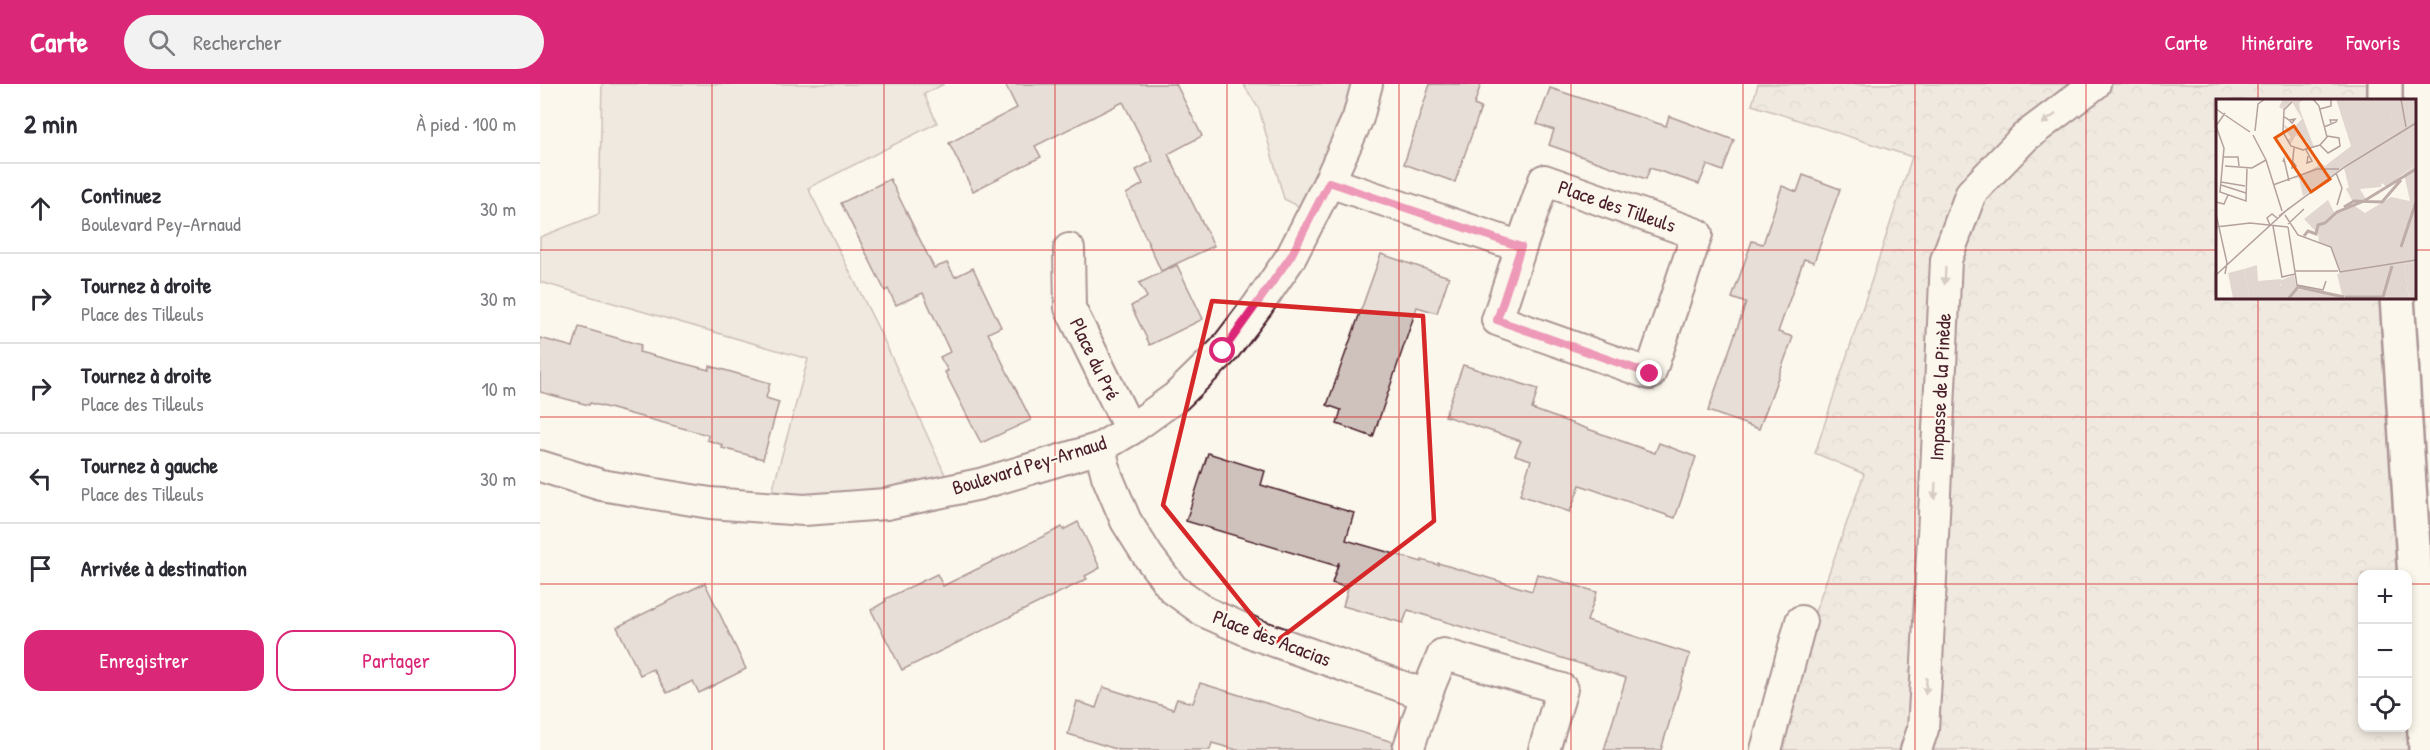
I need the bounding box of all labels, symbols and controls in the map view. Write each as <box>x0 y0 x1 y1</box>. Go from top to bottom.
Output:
search box <box>124 15 544 69</box>
text: Carte <box>30 23 88 61</box>
icon: search <box>145 26 178 59</box>
text: Rechercher <box>193 27 282 57</box>
text: Carte <box>2165 28 2208 57</box>
text: Itinéraire <box>2241 28 2313 57</box>
text: Favoris <box>2346 28 2400 57</box>
inset map <box>2216 99 2415 298</box>
text: 2 min <box>24 106 77 141</box>
text: À pied · 100 m <box>416 110 516 137</box>
one-way arrow <box>2041 113 2057 125</box>
street label: Place des Tilleuls <box>1555 173 1680 238</box>
text: Continuez <box>81 180 161 210</box>
icon: ahead <box>24 192 57 225</box>
text: 30 m <box>480 195 516 222</box>
text: Boulevard Pey-Arnaud <box>81 210 241 237</box>
one-way arrow <box>1940 266 1950 285</box>
text: Tournez à droite <box>81 270 211 300</box>
icon: right <box>24 282 57 315</box>
text: 30 m <box>480 285 516 312</box>
text: Place des Tilleuls <box>81 300 204 327</box>
street label: Place du Pré <box>1064 313 1127 405</box>
street label: Impasse de la Pinède <box>1922 313 1957 461</box>
route start <box>1209 337 1235 363</box>
text: Tournez à droite <box>81 360 211 390</box>
route end <box>1636 360 1662 386</box>
icon: right <box>24 372 57 405</box>
text: 10 m <box>482 375 516 402</box>
text: Place des Tilleuls <box>81 390 204 417</box>
street label: Boulevard Pey-Arnaud <box>949 428 1109 501</box>
text: Tournez à gauche <box>81 450 218 480</box>
icon: left <box>24 462 57 495</box>
text: 30 m <box>480 465 516 492</box>
text: Place des Tilleuls <box>81 480 204 507</box>
one-way arrow <box>1931 482 1940 501</box>
icon: arrive <box>24 552 57 585</box>
text: Arrivée à destination <box>81 553 247 583</box>
map controls <box>2358 570 2412 732</box>
button: + <box>2358 570 2412 624</box>
street label: Place des Acacias <box>1209 603 1335 673</box>
button: − <box>2358 624 2412 678</box>
button: Enregistrer <box>24 630 264 691</box>
button: Partager <box>276 630 516 691</box>
one-way arrow <box>1921 677 1931 696</box>
button: locate <box>2358 678 2412 732</box>

